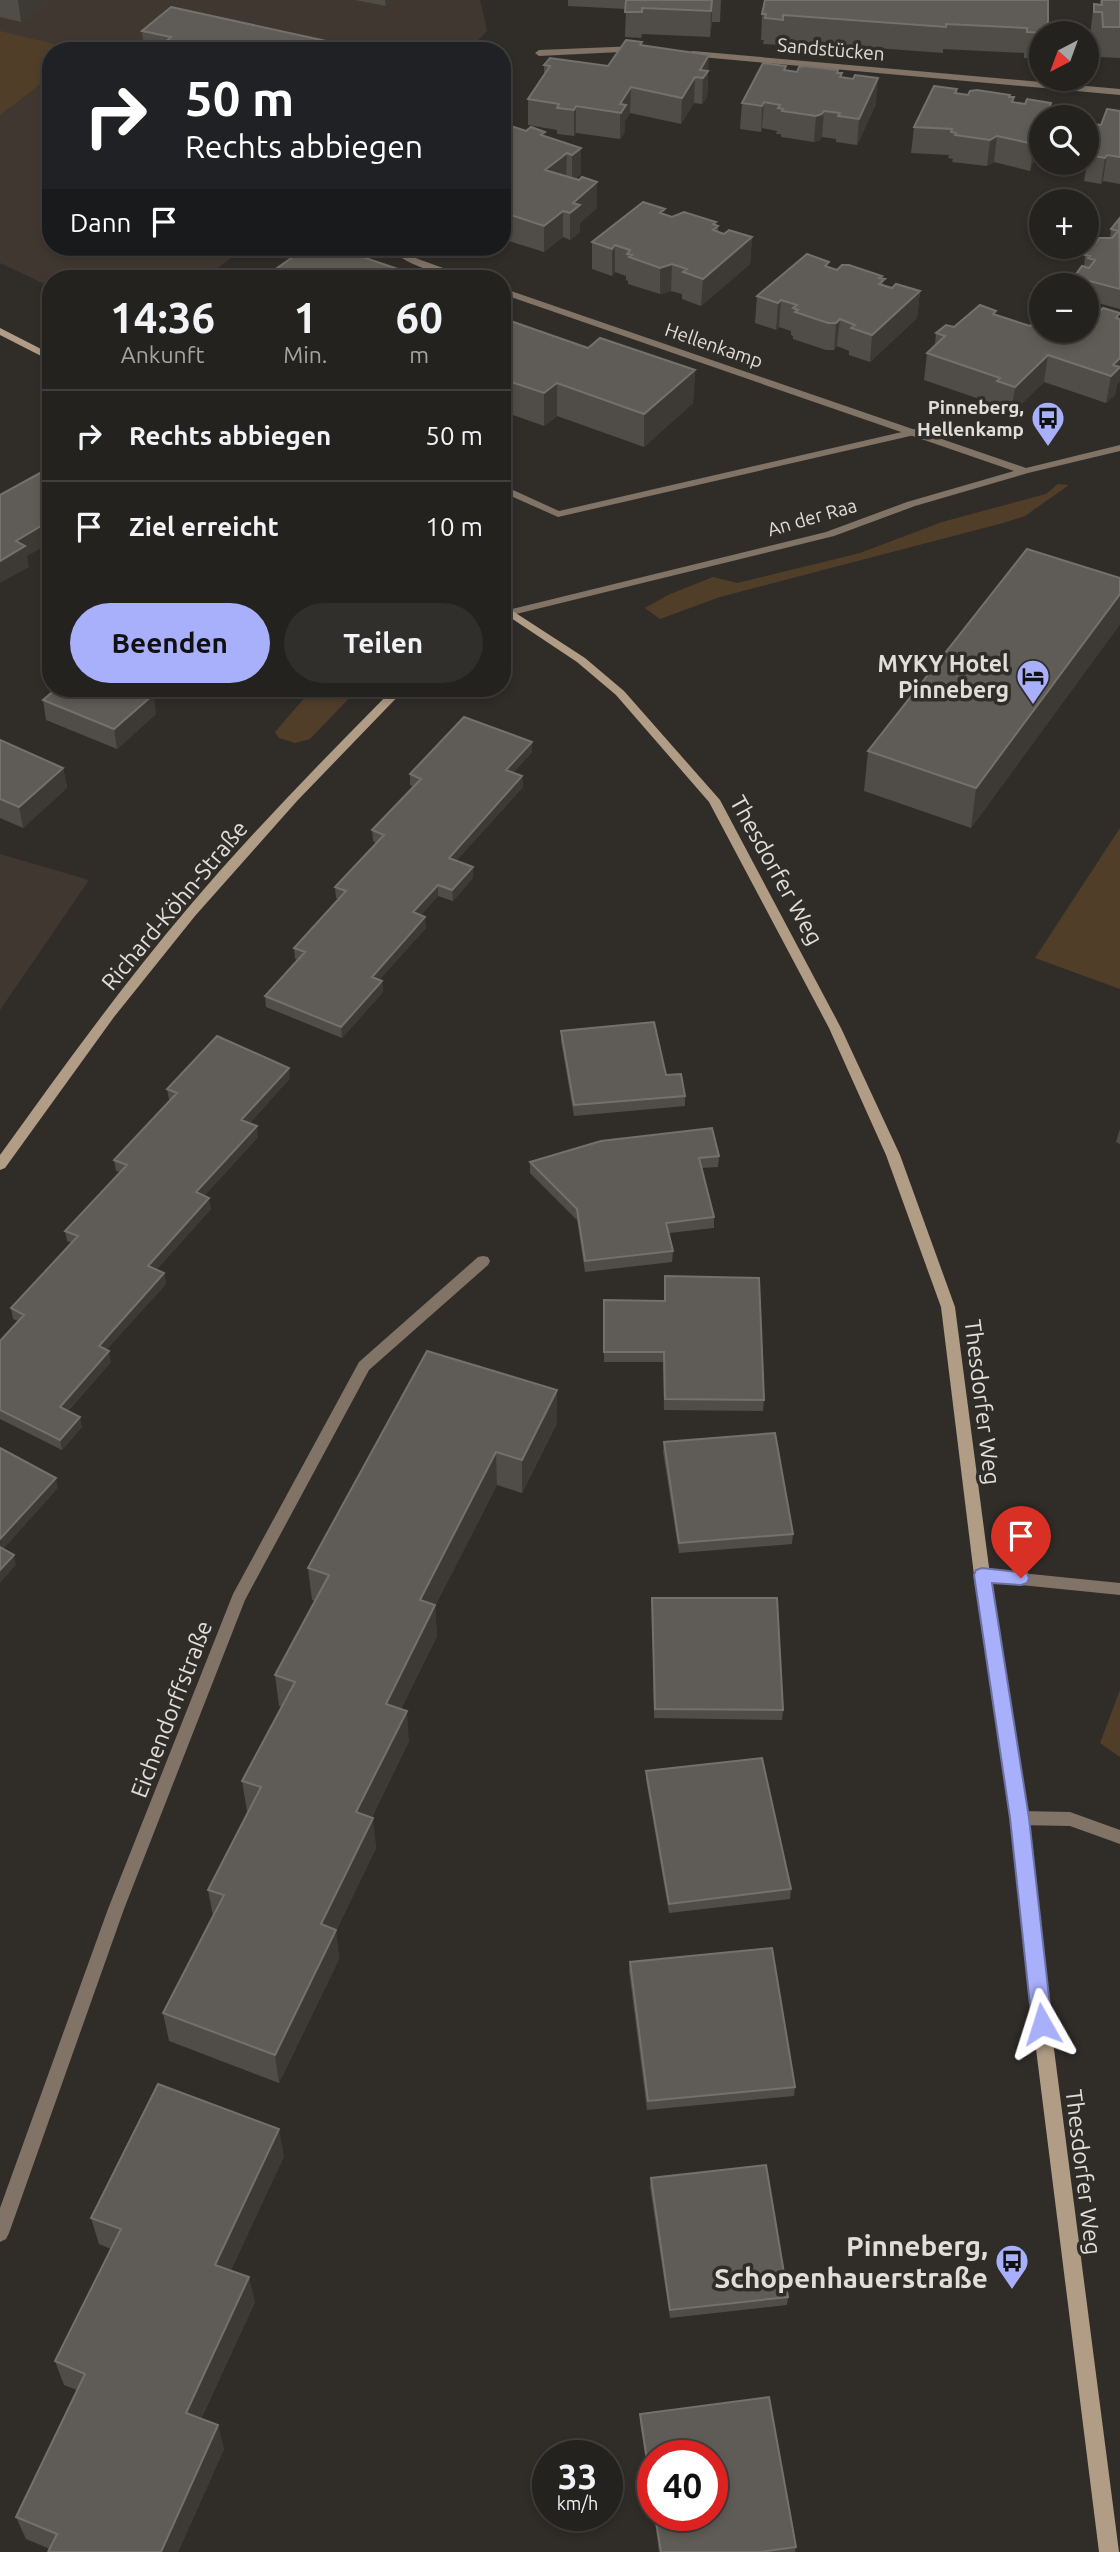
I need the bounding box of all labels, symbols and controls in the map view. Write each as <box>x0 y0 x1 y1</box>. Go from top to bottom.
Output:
north arrow <box>1029 21 1099 91</box>
map controls <box>1029 21 1099 343</box>
street label: Sandstücken <box>776 33 886 65</box>
icon: right <box>70 70 161 161</box>
text: 50 m <box>185 70 294 125</box>
button: search <box>1029 105 1099 175</box>
text: Rechts abbiegen <box>185 128 423 164</box>
button: + <box>1029 189 1099 259</box>
icon: arrive <box>145 203 183 241</box>
text: Dann <box>70 208 131 237</box>
button: − <box>1029 273 1099 343</box>
text: 14:36 <box>110 294 215 341</box>
text: 1 <box>293 294 317 341</box>
text: 60 <box>396 294 443 341</box>
street label: Hellenkamp <box>662 318 766 372</box>
text: Ankunft <box>121 342 204 367</box>
text: Min. <box>283 342 328 367</box>
text: m <box>409 342 429 367</box>
place label: Pinneberg, Hellenkamp <box>917 396 1024 440</box>
bus stop icon: Pinneberg, Hellenkamp <box>1029 399 1067 448</box>
icon: right <box>70 417 108 455</box>
text: Rechts abbiegen <box>129 421 331 450</box>
text: 50 m <box>425 421 483 450</box>
street label: An der Raa <box>765 494 859 540</box>
icon: arrive <box>70 508 108 546</box>
text: Ziel erreicht <box>129 512 279 541</box>
text: 10 m <box>425 512 483 541</box>
button: Beenden <box>70 603 270 683</box>
button: Teilen <box>284 603 483 683</box>
place label: MYKY Hotel Pinneberg <box>878 651 1009 702</box>
hotel icon: MYKY Hotel Pinneberg <box>1014 657 1052 706</box>
street label: Thesdorfer Weg <box>726 791 828 949</box>
street label: Richard-Köhn-Straße <box>96 816 252 994</box>
street label: Thesdorfer Weg <box>960 1318 1006 1486</box>
pin <box>991 1506 1051 1578</box>
icon: arrive <box>1002 1517 1040 1555</box>
street label: Eichendorffstraße <box>126 1617 216 1801</box>
position arrow <box>1005 1987 1079 2061</box>
street label: Thesdorfer Weg <box>1061 2088 1107 2256</box>
place label: Pinneberg, Schopenhauerstraße <box>714 2230 988 2293</box>
bus stop icon: Pinneberg, Schopenhauerstraße <box>993 2242 1031 2291</box>
speed limit sign: 40 <box>637 2440 728 2531</box>
text: 33 <box>558 2456 597 2496</box>
text: km/h <box>557 2493 598 2513</box>

